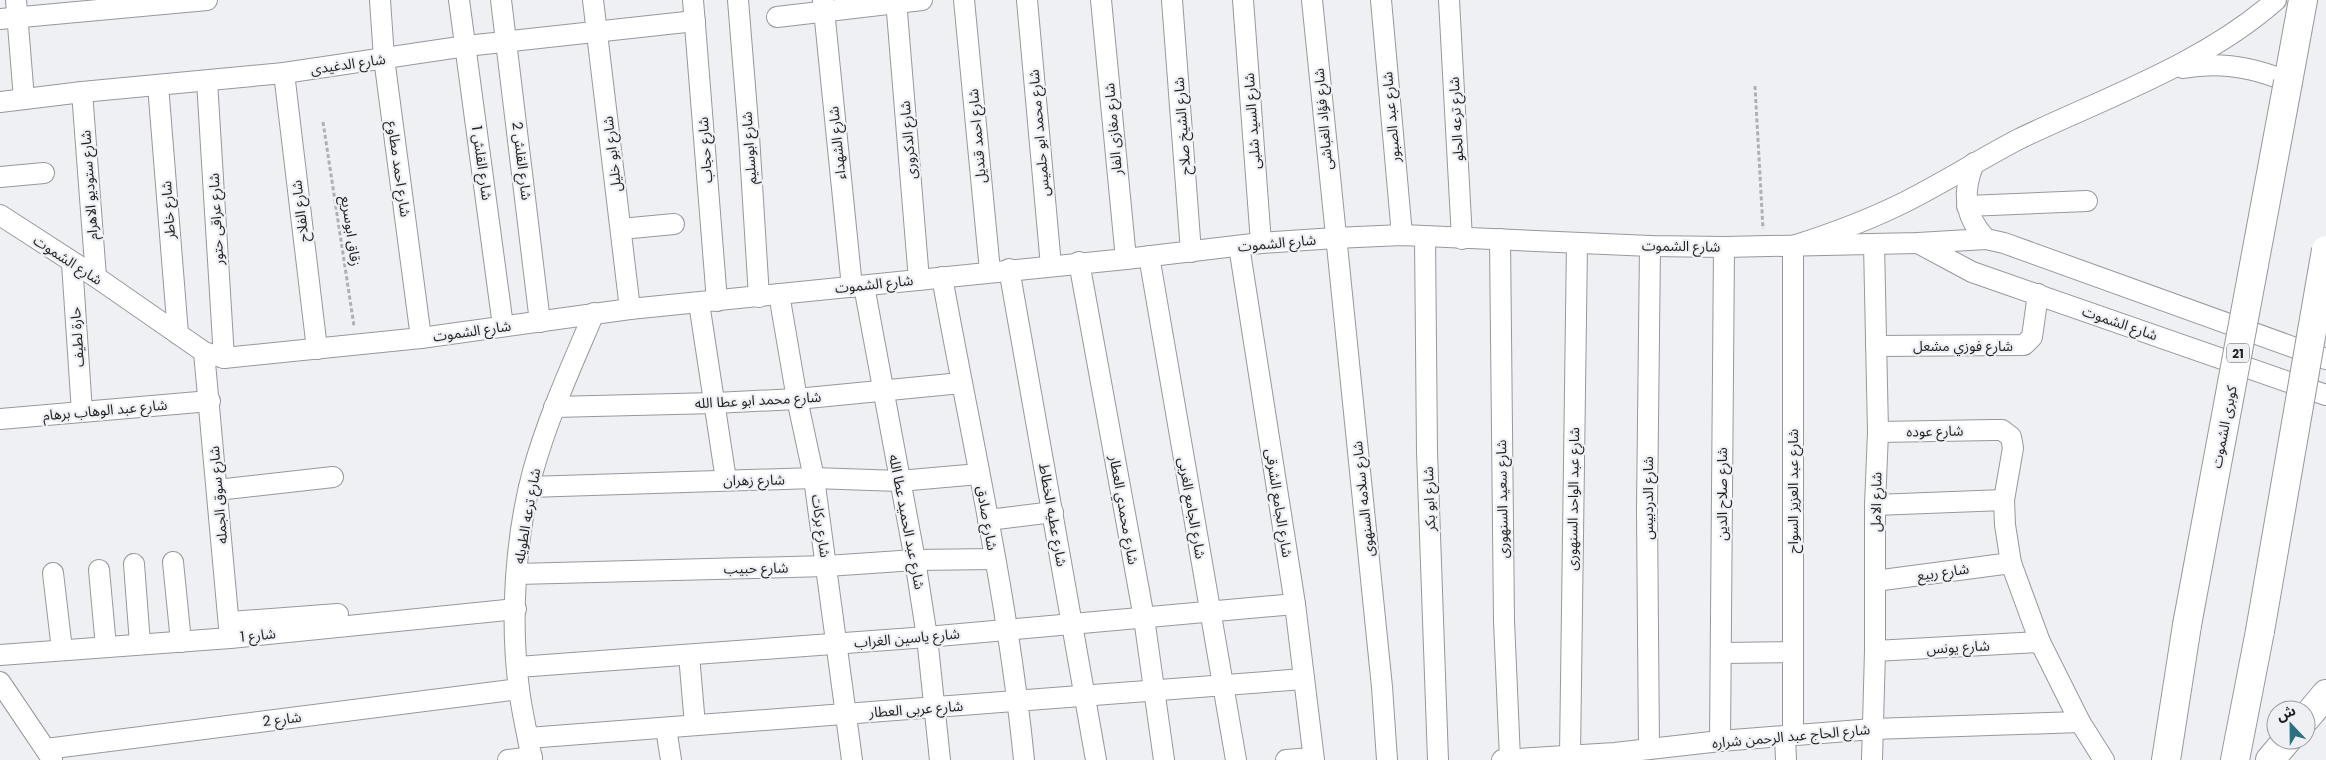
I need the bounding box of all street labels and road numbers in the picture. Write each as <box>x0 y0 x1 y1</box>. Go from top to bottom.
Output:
street label: شارع الدغيدى <box>309 49 387 80</box>
street label: شارع فؤاد الغباشى <box>1309 67 1338 171</box>
street label: شارع محمد ابو حلميس <box>1023 68 1056 197</box>
street label: شارع عبد الصبور <box>1377 71 1406 164</box>
street label: شارع السيد شلبى <box>1239 72 1266 170</box>
street label: شارع الشيخ صلاح <box>1169 76 1196 176</box>
street label: شارع ترعه الحلو <box>1444 76 1469 162</box>
street label: شارع مغازى الفار <box>1099 82 1128 177</box>
street label: شارع احمد قنديل <box>963 88 992 184</box>
street label: شارع الدكرورى <box>895 100 922 180</box>
street label: شارع الشهداء <box>823 105 852 181</box>
street label: شارع ابوسليم <box>736 111 763 185</box>
street label: شارع ابو خليل <box>597 115 628 193</box>
street label: شارع حجاب <box>693 116 718 184</box>
street label: شارع احمد مطاوع <box>381 120 416 218</box>
street label: شارع القلش 2 <box>506 121 537 201</box>
street label: شارع القلش 1 <box>466 124 497 202</box>
street label: شارع ستوديو الاهرام <box>75 129 104 240</box>
street label: شارع عراقى حتور <box>204 172 229 267</box>
street label: شارع الفلاح <box>286 179 315 243</box>
street label: شارع خاطر <box>156 180 181 241</box>
street label: زقاق ابوسريع <box>335 194 366 268</box>
street label: شارع الشموت <box>29 230 106 291</box>
street label: شارع الشموت <box>1237 230 1317 257</box>
street label: شارع الشموت <box>1642 235 1720 258</box>
street label: شارع الشموت <box>834 270 914 299</box>
street label: شارع الشموت <box>2079 301 2160 346</box>
street label: حارة لطيف <box>65 306 89 368</box>
street label: شارع الشموت <box>432 316 512 347</box>
street label: شارع فوزي مشعل <box>1913 336 2013 357</box>
road number: 21 <box>2227 343 2249 362</box>
street label: كوبرى الشموت <box>2206 384 2242 470</box>
street label: شارع محمد ابو عطا الله <box>694 387 822 414</box>
street label: شارع عبد الوهاب برهام <box>42 395 168 426</box>
street label: شارع عوده <box>1906 421 1964 442</box>
street label: شارع عبد الواحد السنهورى <box>1562 427 1585 571</box>
street label: شارع عبد العزيز السواح <box>1783 429 1804 553</box>
street label: شارع سعيد السنهورى <box>1491 439 1514 559</box>
street label: شارع سلامه السنهوى <box>1347 440 1380 558</box>
street label: شارع سوق الجمله <box>204 445 233 545</box>
street label: شارع الجامع الشرقى <box>1260 447 1297 559</box>
street label: شارع صلاح الدين <box>1712 447 1733 541</box>
street label: شارع عبد الحميد عطا الله <box>883 453 930 591</box>
street label: شارع محمدي العطار <box>1103 453 1143 566</box>
street label: شارع الجامع الغربى <box>1172 456 1211 561</box>
street label: شارع الدردبيس <box>1638 456 1659 540</box>
street label: شارع عطيه الخطاط <box>1033 462 1072 568</box>
street label: شارع ابو بكر <box>1418 466 1441 533</box>
street label: شارع ترعه الطويله <box>509 467 546 566</box>
street label: شارع زهران <box>723 469 785 492</box>
street label: شارع الامل <box>1865 472 1888 532</box>
street label: شارع صادق <box>971 484 1003 552</box>
street label: شارع بركات <box>806 493 835 559</box>
street label: شارع حبيب <box>724 557 789 580</box>
street label: شارع ربيع <box>1916 558 1970 587</box>
street label: شارع 1 <box>239 623 277 648</box>
street label: شارع ياسين الغراب <box>853 623 961 654</box>
street label: شارع يونس <box>1926 635 1990 660</box>
street label: شارع عربى العطار <box>867 696 964 723</box>
street label: شارع 2 <box>261 707 303 732</box>
street label: شارع الحاج عبد الرحمن شراره <box>1711 719 1871 754</box>

